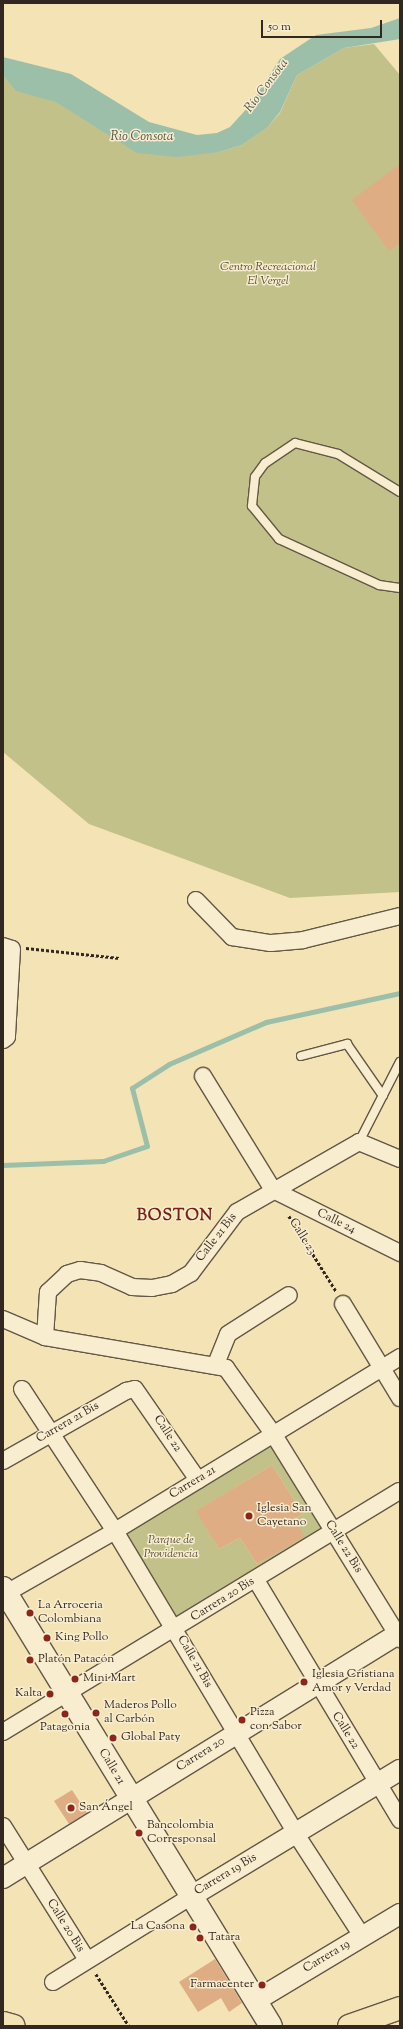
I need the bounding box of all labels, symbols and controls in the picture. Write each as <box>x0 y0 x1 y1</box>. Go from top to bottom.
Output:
scale bar <box>263 12 384 38</box>
text: 50 m <box>268 18 291 36</box>
water label: Río Consota <box>242 56 292 116</box>
water label: Rio Consota <box>111 129 173 145</box>
park label: Centro Recreacional El Vergel <box>220 261 316 289</box>
street label: Calle 24 <box>314 1206 358 1238</box>
district label: BOSTON <box>137 1207 213 1227</box>
street label: Calle 21 Bis <box>194 1211 240 1265</box>
street label: Calle 23 <box>285 1216 319 1258</box>
street label: Carrera 21 Bis <box>34 1399 102 1447</box>
street label: Calle 22 <box>150 1413 184 1455</box>
street label: Carrera 21 <box>167 1464 219 1502</box>
place label: Iglesia San Cayetano <box>257 1502 312 1530</box>
marker: Iglesia San Cayetano <box>244 1511 254 1521</box>
street label: Calle 22 Bis <box>321 1518 365 1576</box>
park label: Parque de Providencia <box>144 1534 198 1562</box>
street label: Carrera 20 Bis <box>189 1575 257 1625</box>
place label: La Arroceria Colombiana <box>38 1599 103 1627</box>
marker: La Arroceria Colombiana <box>25 1608 35 1618</box>
place label: King Pollo <box>55 1631 108 1645</box>
marker: King Pollo <box>42 1633 52 1643</box>
street label: Calle 21 Bis <box>173 1633 215 1691</box>
place label: Platón Patacón <box>38 1653 114 1667</box>
marker: Platón Patacón <box>25 1655 35 1665</box>
place label: Iglesia Cristiana Amor y Verdad <box>312 1668 395 1696</box>
place label: Mini Mart <box>83 1672 135 1686</box>
marker: Mini Mart <box>70 1674 80 1684</box>
marker: Iglesia Cristiana Amor y Verdad <box>299 1677 309 1687</box>
place label: Kalta <box>15 1687 42 1701</box>
marker: Kalta <box>45 1689 55 1699</box>
place label: Maderos Pollo al Carbón <box>104 1699 177 1727</box>
place label: Pizza con Sabor <box>250 1706 302 1734</box>
marker: Maderos Pollo al Carbón <box>91 1708 101 1718</box>
marker: Patagonia <box>60 1709 70 1719</box>
street label: Calle 22 <box>328 1710 362 1752</box>
marker: Pizza con Sabor <box>237 1715 247 1725</box>
place label: Patagonia <box>40 1721 90 1735</box>
place label: Global Paty <box>121 1731 181 1745</box>
marker: Global Paty <box>108 1733 118 1743</box>
street label: Carrera 20 <box>174 1735 228 1775</box>
street label: Calle 21 <box>95 1746 127 1788</box>
place label: San Ángel <box>79 1801 133 1815</box>
marker: San Ángel <box>66 1803 76 1813</box>
place label: Bancolombia Corresponsal <box>147 1819 216 1847</box>
marker: Bancolombia Corresponsal <box>134 1828 144 1838</box>
street label: Carrera 19 Bis <box>192 1851 260 1899</box>
street label: Calle 20 Bis <box>43 1897 87 1955</box>
place label: La Casona <box>131 1920 185 1934</box>
marker: La Casona <box>188 1922 198 1932</box>
place label: Tatara <box>208 1931 240 1945</box>
marker: Tatara <box>195 1933 205 1943</box>
street label: Carrera 19 <box>301 1937 353 1977</box>
place label: Farmacenter <box>190 1978 254 1992</box>
marker: Farmacenter <box>257 1980 267 1990</box>

